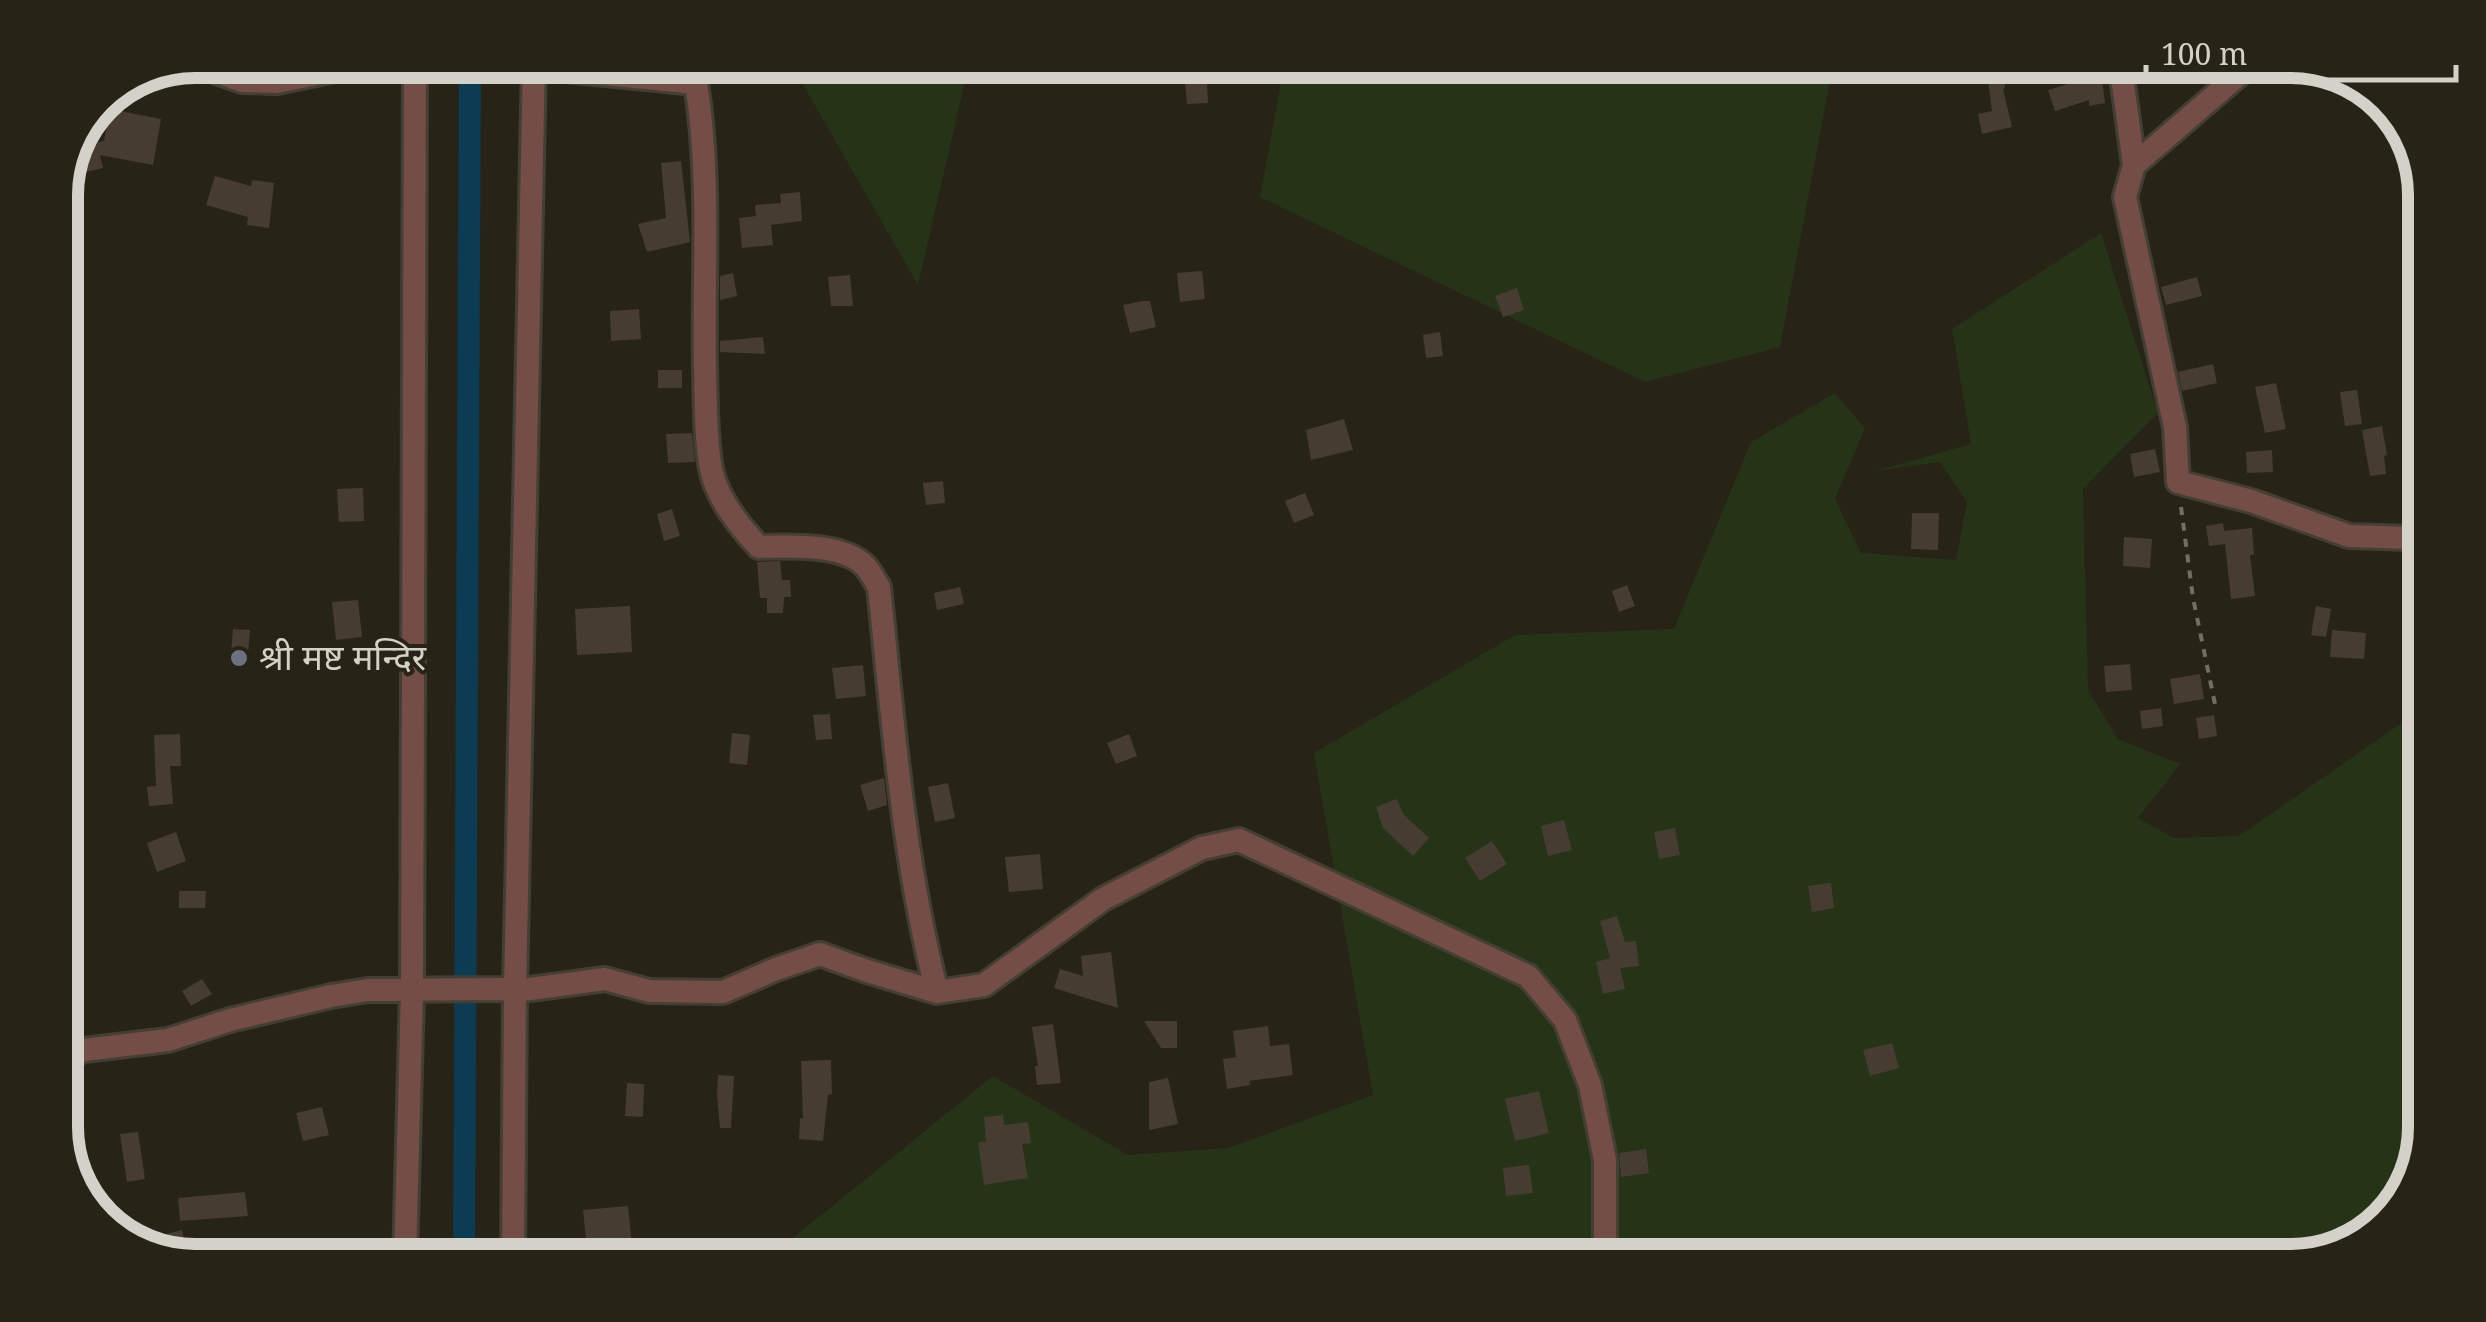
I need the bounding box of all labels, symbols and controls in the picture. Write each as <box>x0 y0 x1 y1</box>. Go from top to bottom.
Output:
scale bar <box>2146 20 2456 82</box>
text: 100 m <box>2161 33 2247 74</box>
place label: श्री मष्ट मन्दिर <box>259 633 427 680</box>
marker: श्री मष्ट मन्दिर <box>228 647 250 669</box>

